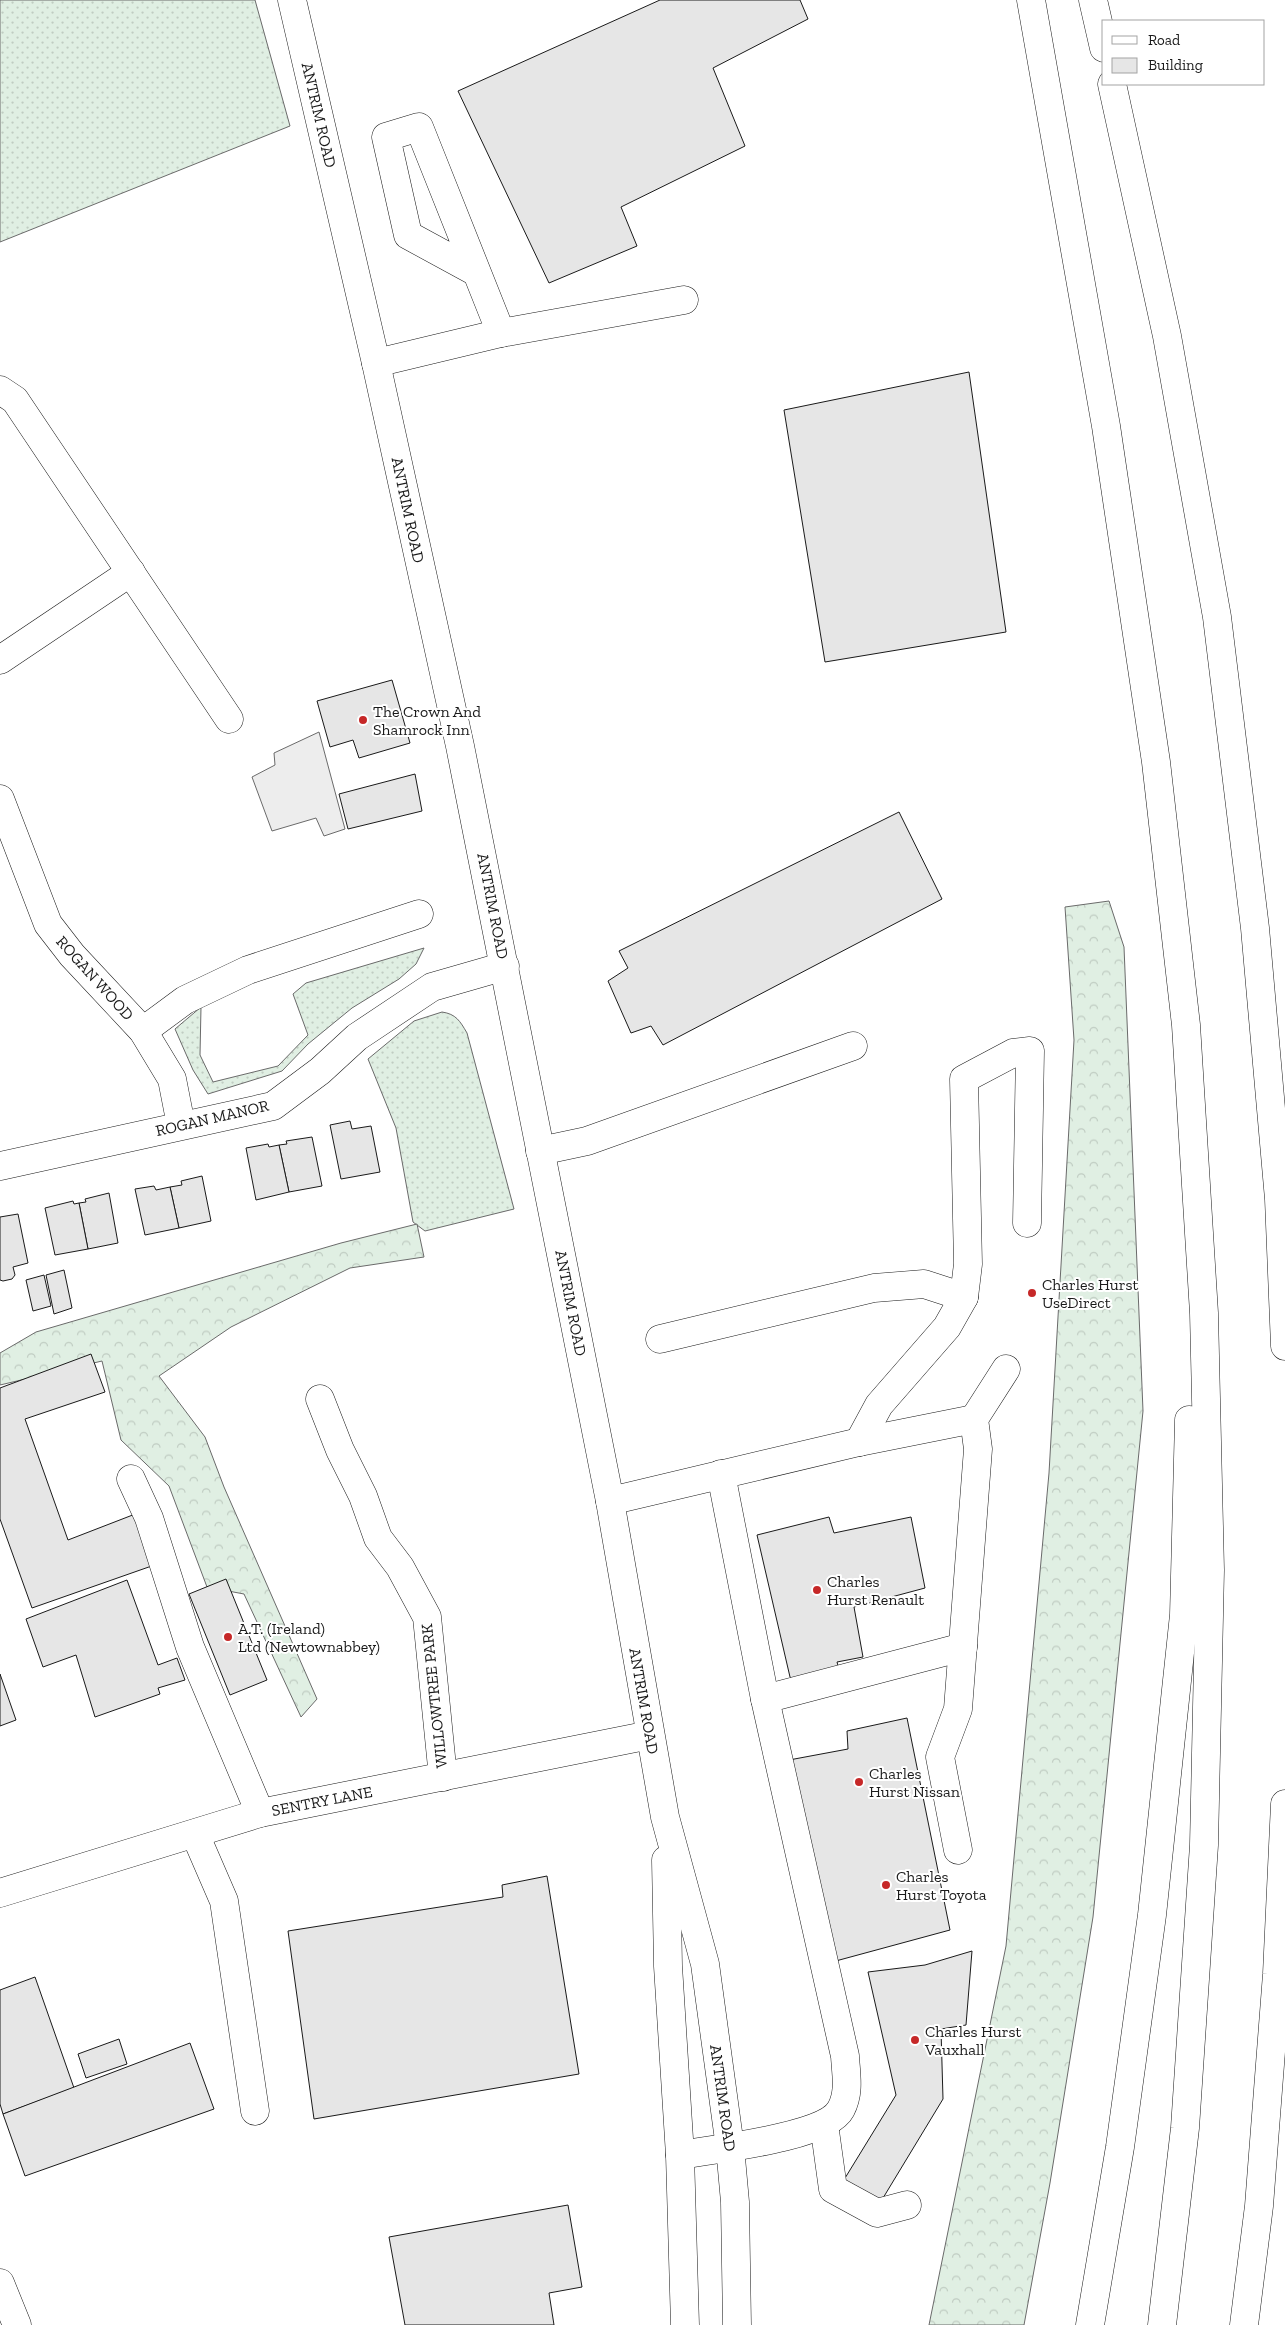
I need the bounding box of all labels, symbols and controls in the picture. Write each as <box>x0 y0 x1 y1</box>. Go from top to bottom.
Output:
legend <box>1102 20 1265 85</box>
text: Road <box>1148 31 1181 49</box>
text: Building <box>1148 56 1203 74</box>
street label: ANTRIM ROAD <box>298 61 340 169</box>
street label: ANTRIM ROAD <box>388 455 428 565</box>
place label: The Crown And Shamrock Inn <box>373 702 481 739</box>
marker: The Crown And Shamrock Inn <box>357 714 369 726</box>
street label: ANTRIM ROAD <box>473 851 513 961</box>
street label: ROGAN WOOD <box>52 932 138 1024</box>
street label: ROGAN MANOR <box>154 1096 271 1140</box>
street label: ANTRIM ROAD <box>551 1248 591 1358</box>
place label: Charles Hurst UseDirect <box>1042 1275 1139 1312</box>
marker: Charles Hurst UseDirect <box>1026 1287 1038 1299</box>
place label: Charles Hurst Renault <box>827 1572 924 1609</box>
marker: Charles Hurst Renault <box>811 1584 823 1596</box>
place label: A.T. (Ireland) Ltd (Newtownabbey) <box>238 1619 380 1656</box>
street label: WILLOWTREE PARK <box>417 1622 451 1769</box>
marker: A.T. (Ireland) Ltd (Newtownabbey) <box>222 1631 234 1643</box>
street label: ANTRIM ROAD <box>625 1646 663 1756</box>
place label: Charles Hurst Nissan <box>869 1764 961 1801</box>
marker: Charles Hurst Nissan <box>853 1776 865 1788</box>
street label: SENTRY LANE <box>270 1782 374 1820</box>
place label: Charles Hurst Toyota <box>896 1867 987 1904</box>
marker: Charles Hurst Toyota <box>880 1879 892 1891</box>
place label: Charles Hurst Vauxhall <box>924 2022 1022 2059</box>
marker: Charles Hurst Vauxhall <box>909 2034 921 2046</box>
street label: ANTRIM ROAD <box>706 2043 740 2153</box>

